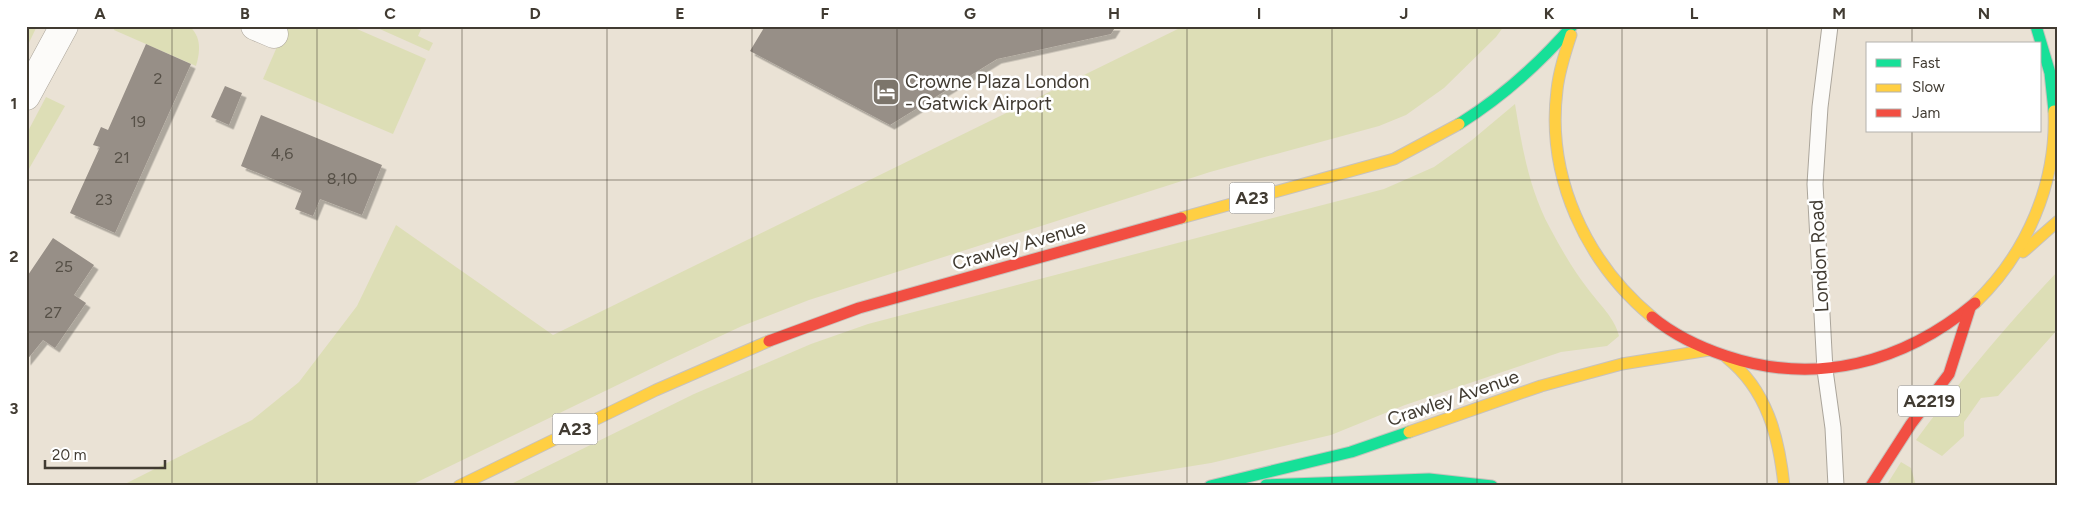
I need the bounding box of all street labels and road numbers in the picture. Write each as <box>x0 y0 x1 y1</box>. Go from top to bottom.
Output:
road number: A23 <box>1230 182 1274 214</box>
street label: London Road <box>1805 199 1833 313</box>
street label: Crawley Avenue <box>950 215 1088 275</box>
street label: Crawley Avenue <box>1384 365 1522 431</box>
road number: A2219 <box>1898 386 1960 416</box>
road number: A23 <box>552 414 598 444</box>

